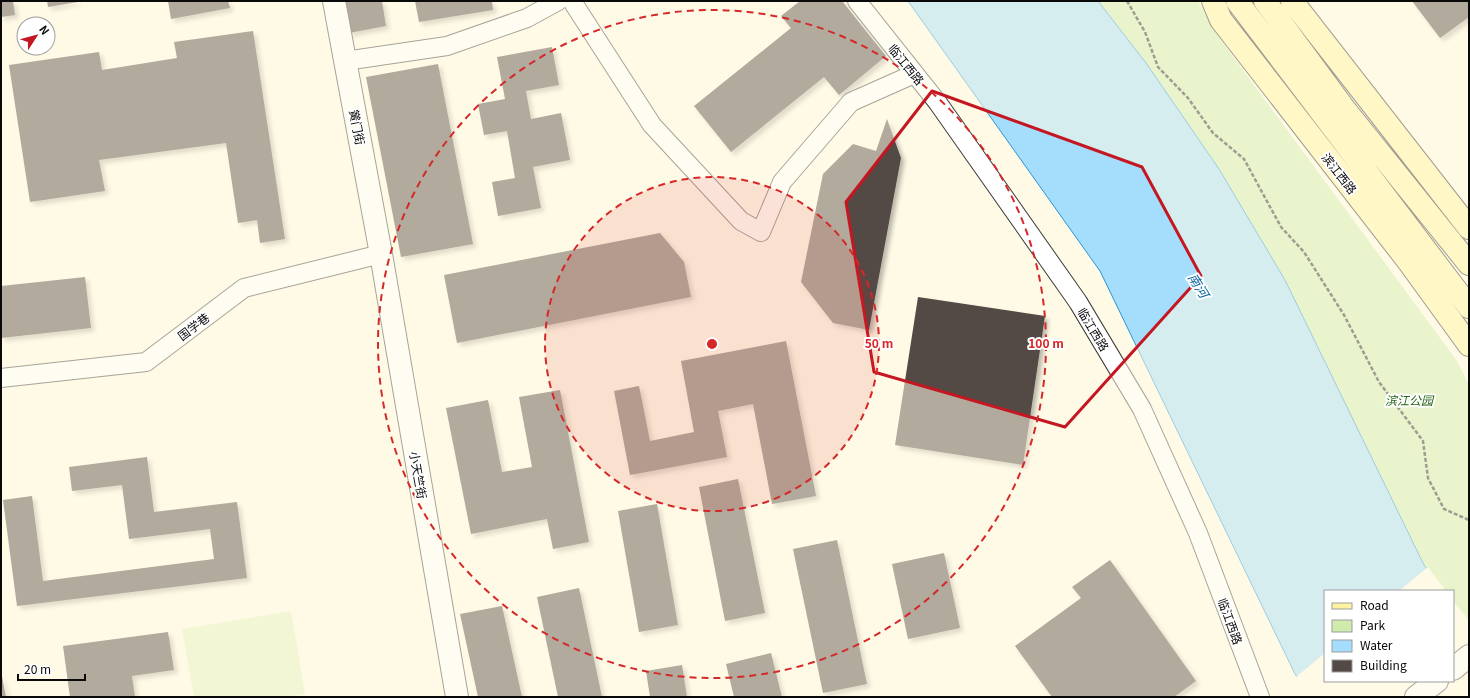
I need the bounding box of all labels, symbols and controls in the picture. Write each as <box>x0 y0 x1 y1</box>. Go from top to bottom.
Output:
north arrow <box>16 16 56 56</box>
text: N <box>36 21 54 38</box>
street label: 临江西路 <box>885 40 929 88</box>
street label: 黉门街 <box>346 108 370 146</box>
street label: 滨江西路 <box>1319 149 1361 197</box>
water label: 南河 <box>1184 269 1216 304</box>
street label: 临江西路 <box>1074 304 1114 354</box>
street label: 国学巷 <box>174 308 212 344</box>
text: 50 m <box>865 334 893 351</box>
text: 100 m <box>1028 334 1064 351</box>
centre of rings <box>705 337 719 351</box>
park label: 滨江公园 <box>1385 391 1435 408</box>
street label: 小天竺街 <box>406 450 432 500</box>
legend <box>1324 590 1454 682</box>
street label: 临江西路 <box>1215 596 1247 646</box>
text: Road <box>1360 596 1389 613</box>
text: Park <box>1360 616 1385 633</box>
text: Water <box>1360 636 1393 653</box>
scale bar <box>18 656 85 682</box>
text: Building <box>1360 656 1407 673</box>
text: 20 m <box>24 660 51 677</box>

